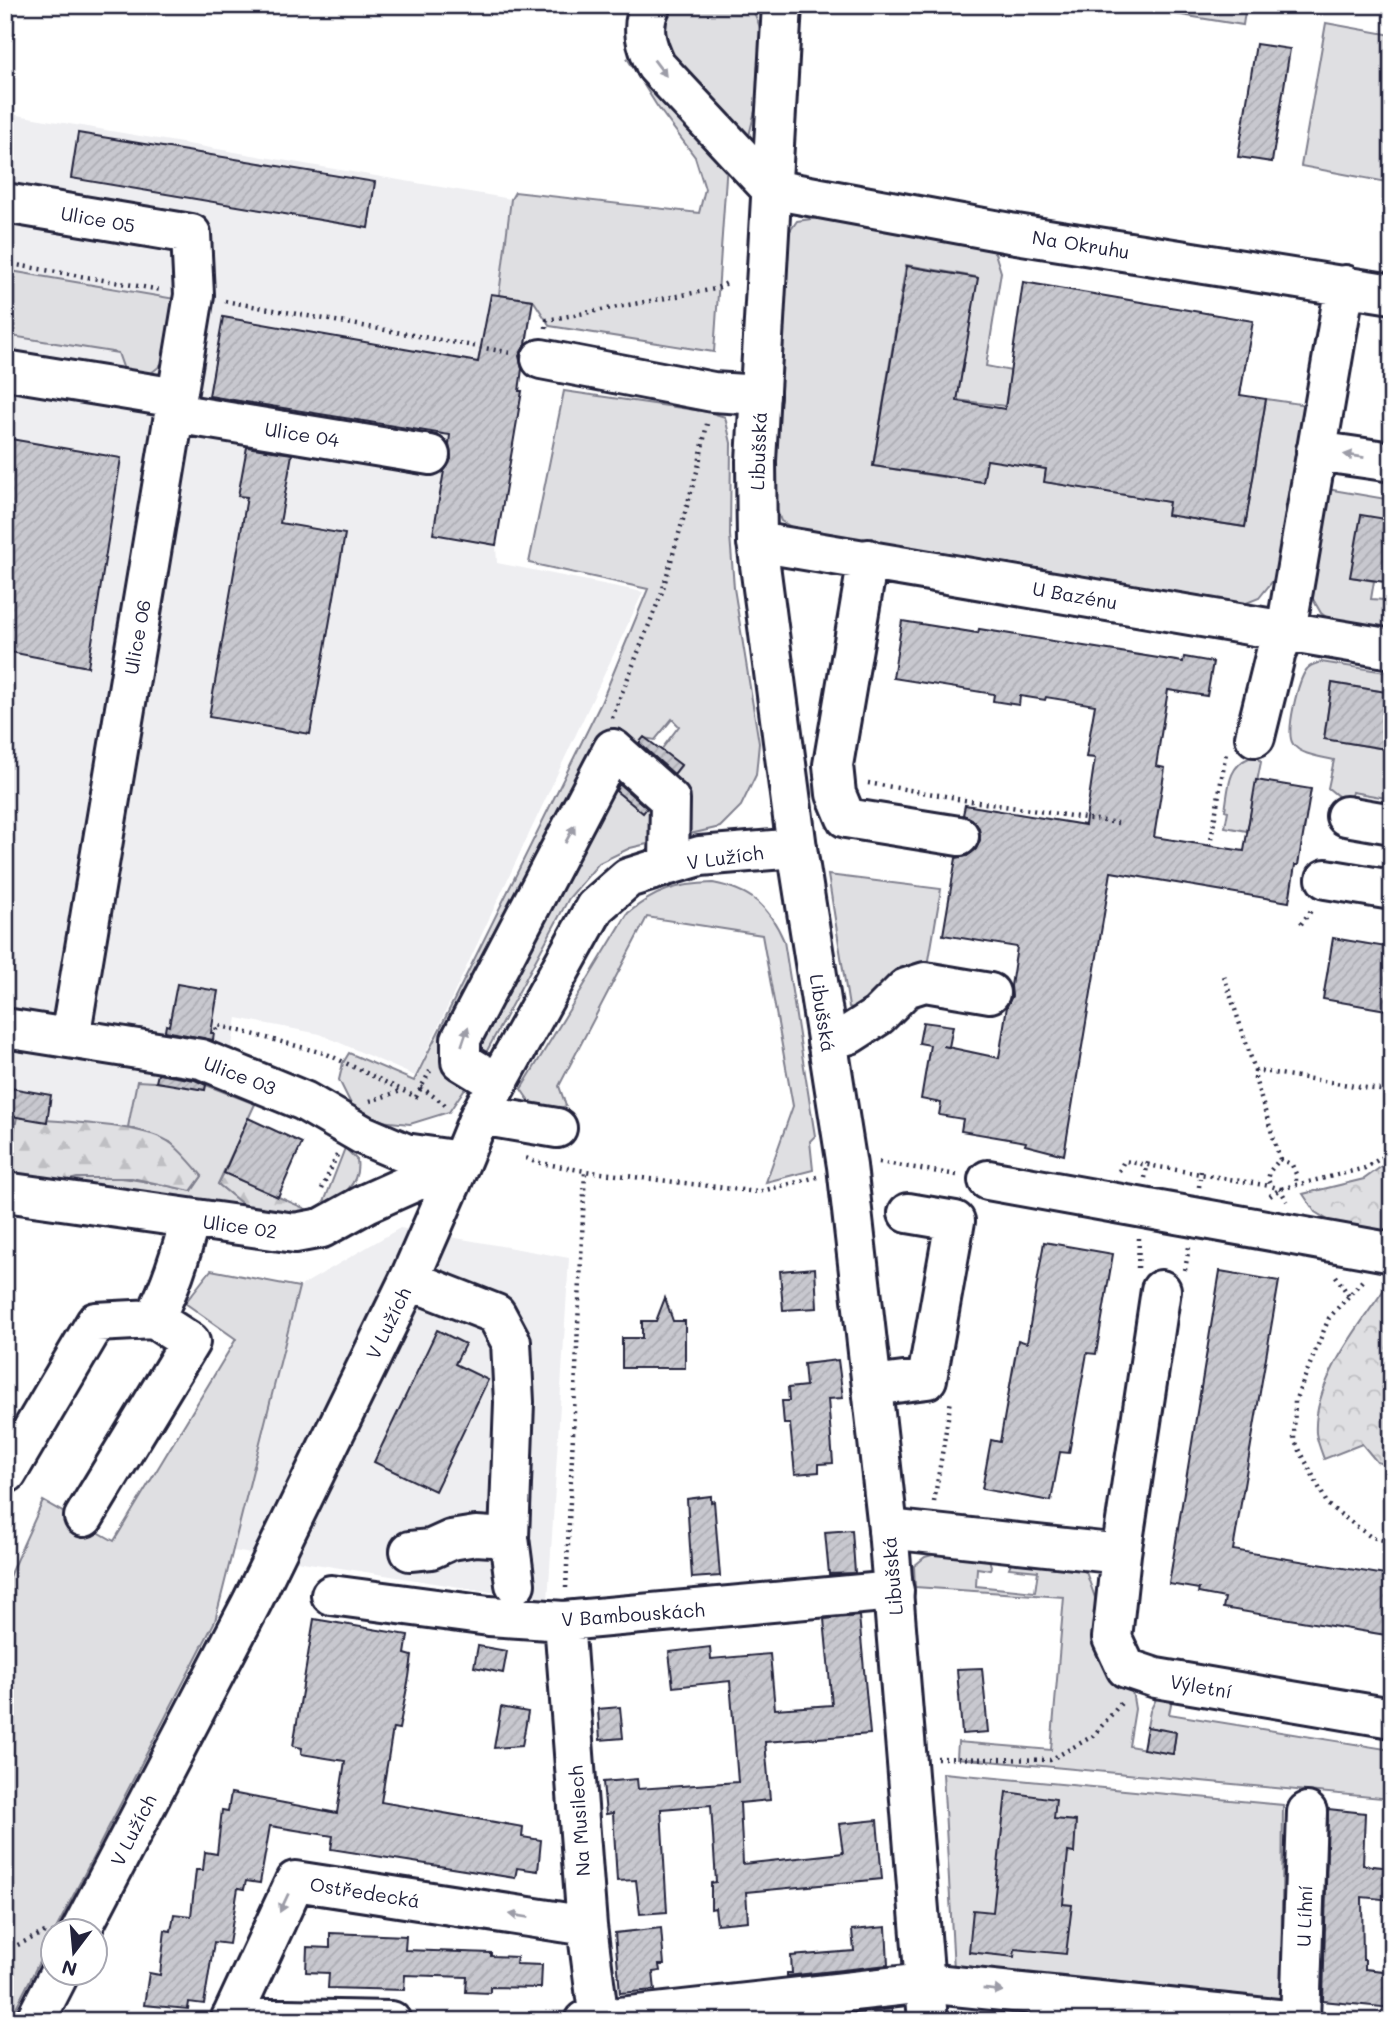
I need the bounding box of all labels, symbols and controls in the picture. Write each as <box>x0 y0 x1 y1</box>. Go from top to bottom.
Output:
one-way arrow <box>652 59 667 77</box>
street label: Ulice 05 <box>59 200 137 238</box>
street label: Na Okruhu <box>1031 224 1131 264</box>
street label: Libušská <box>744 411 772 491</box>
street label: Ulice 04 <box>263 416 341 452</box>
one-way arrow <box>1343 450 1365 461</box>
street label: U Bazénu <box>1031 575 1119 615</box>
street label: Ulice 06 <box>118 598 156 676</box>
one-way arrow <box>564 824 576 844</box>
street label: V Lužích <box>685 839 765 875</box>
street label: Libušská <box>804 972 842 1054</box>
one-way arrow <box>460 1025 471 1046</box>
street label: Ulice 03 <box>200 1050 280 1100</box>
street label: Ulice 02 <box>201 1208 279 1244</box>
street label: V Lužích <box>360 1283 416 1363</box>
street label: Libušská <box>876 1536 908 1616</box>
street label: V Bambouskách <box>560 1597 706 1631</box>
street label: Výletní <box>1168 1668 1234 1704</box>
street label: Na Musilech <box>563 1765 595 1877</box>
street label: V Lužích <box>104 1790 162 1870</box>
street label: Ostředecká <box>308 1871 422 1913</box>
street label: U Líhní <box>1290 1885 1318 1947</box>
one-way arrow <box>279 1893 290 1913</box>
one-way arrow <box>508 1910 530 1921</box>
north arrow <box>38 1918 108 1988</box>
text: N <box>59 1955 80 1983</box>
one-way arrow <box>983 1984 1005 1995</box>

